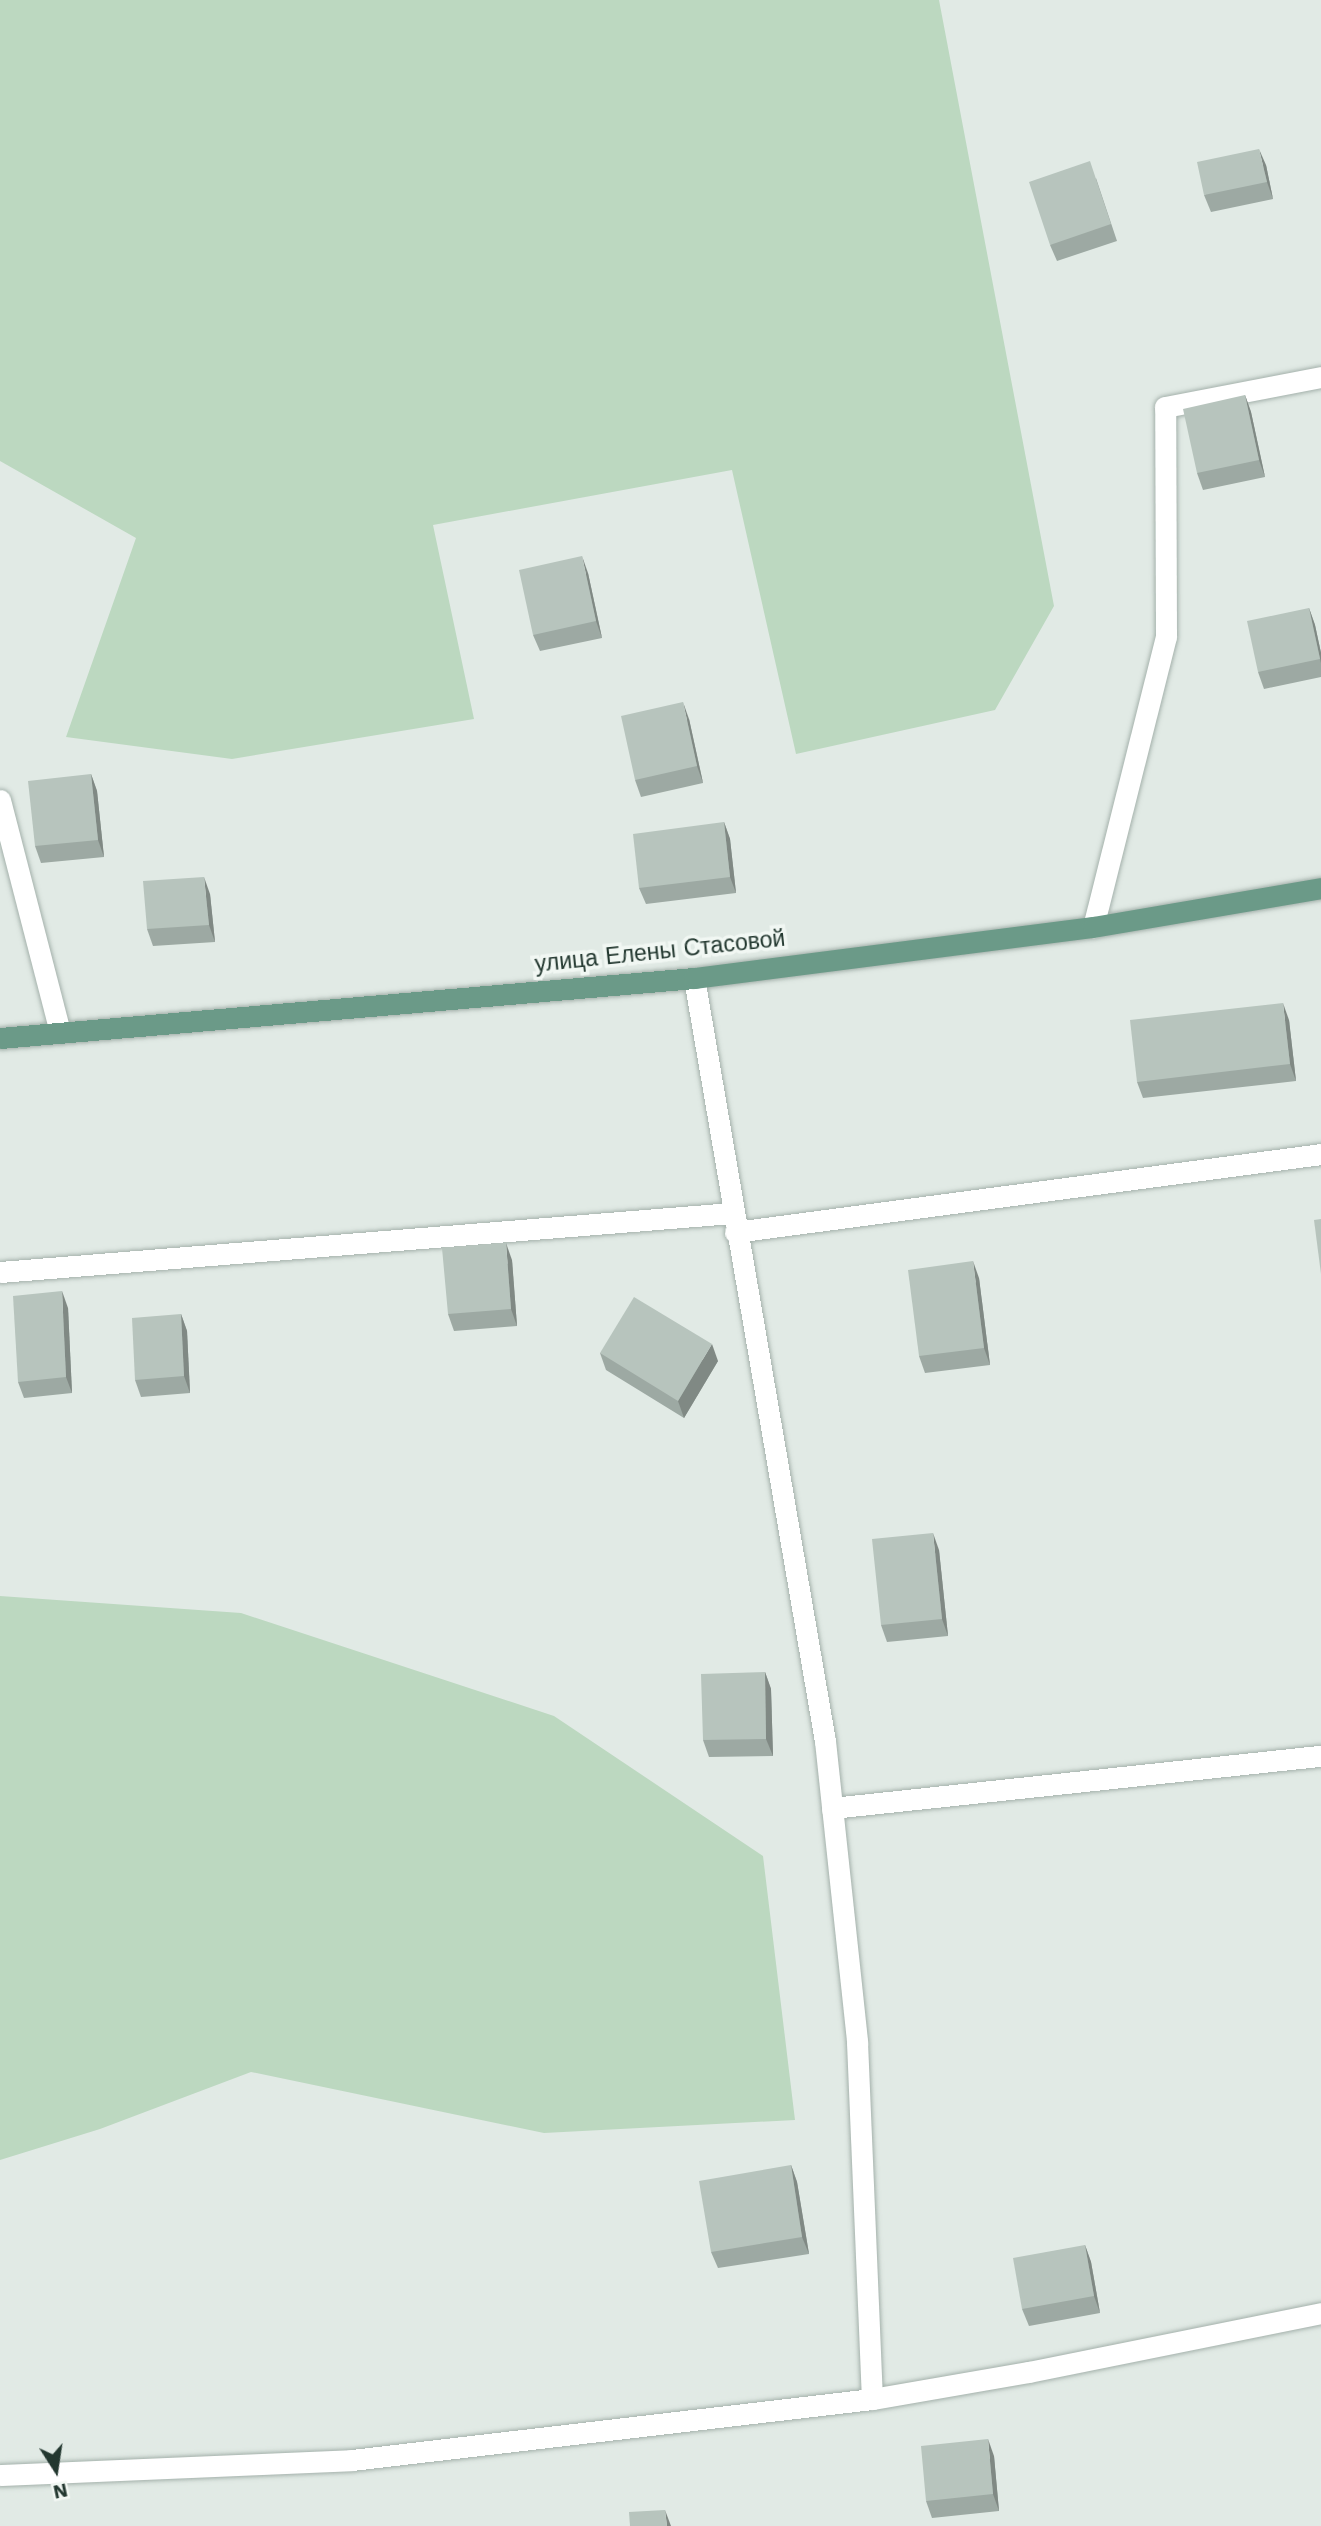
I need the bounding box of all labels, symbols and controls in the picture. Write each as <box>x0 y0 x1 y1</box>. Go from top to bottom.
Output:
street label: улица Елены Стасовой <box>533 925 787 979</box>
north arrow <box>21 2435 91 2505</box>
text: N <box>51 2478 70 2504</box>

